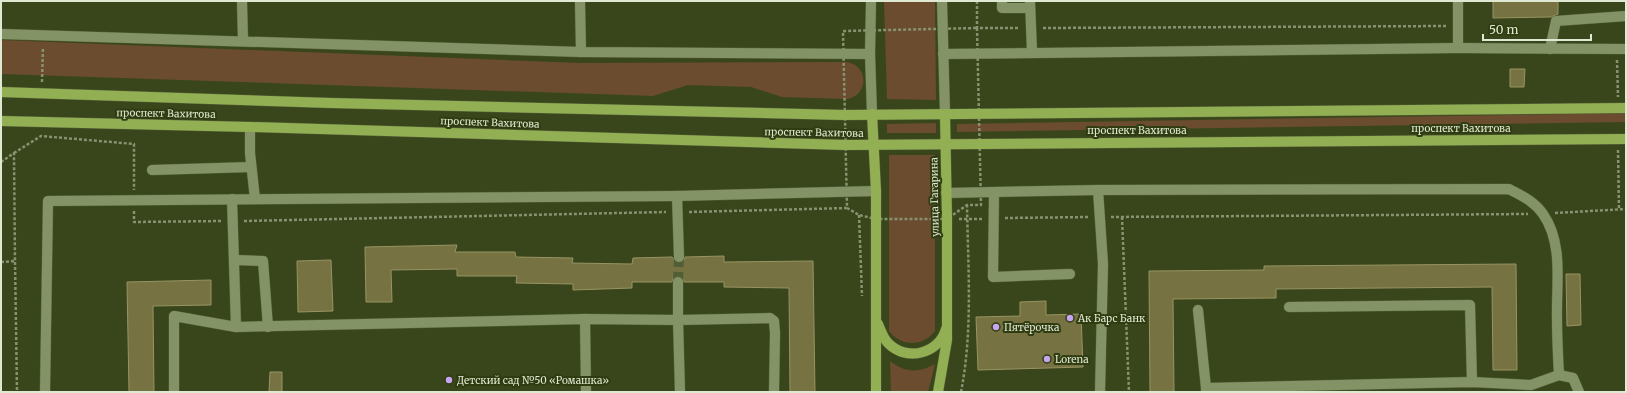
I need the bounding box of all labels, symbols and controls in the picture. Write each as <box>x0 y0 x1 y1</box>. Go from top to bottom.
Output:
scale bar <box>1483 16 1591 42</box>
text: 50 m <box>1489 22 1518 37</box>
street label: проспект Вахитова <box>116 106 216 121</box>
street label: проспект Вахитова <box>440 114 540 131</box>
street label: проспект Вахитова <box>1411 122 1511 135</box>
street label: проспект Вахитова <box>1087 124 1187 137</box>
street label: проспект Вахитова <box>764 125 864 140</box>
street label: улица Гагарина <box>927 156 942 237</box>
place label: Ак Барс Банк <box>1077 312 1146 325</box>
marker: Ак Барс Банк <box>1065 313 1075 323</box>
place label: Пятёрочка <box>1004 321 1060 334</box>
marker: Пятёрочка <box>991 322 1001 332</box>
place label: Lorena <box>1055 353 1089 366</box>
marker: Lorena <box>1042 354 1052 364</box>
place label: Детский сад №50 «Ромашка» <box>457 374 609 387</box>
marker: Детский сад №50 «Ромашка» <box>444 375 454 385</box>

